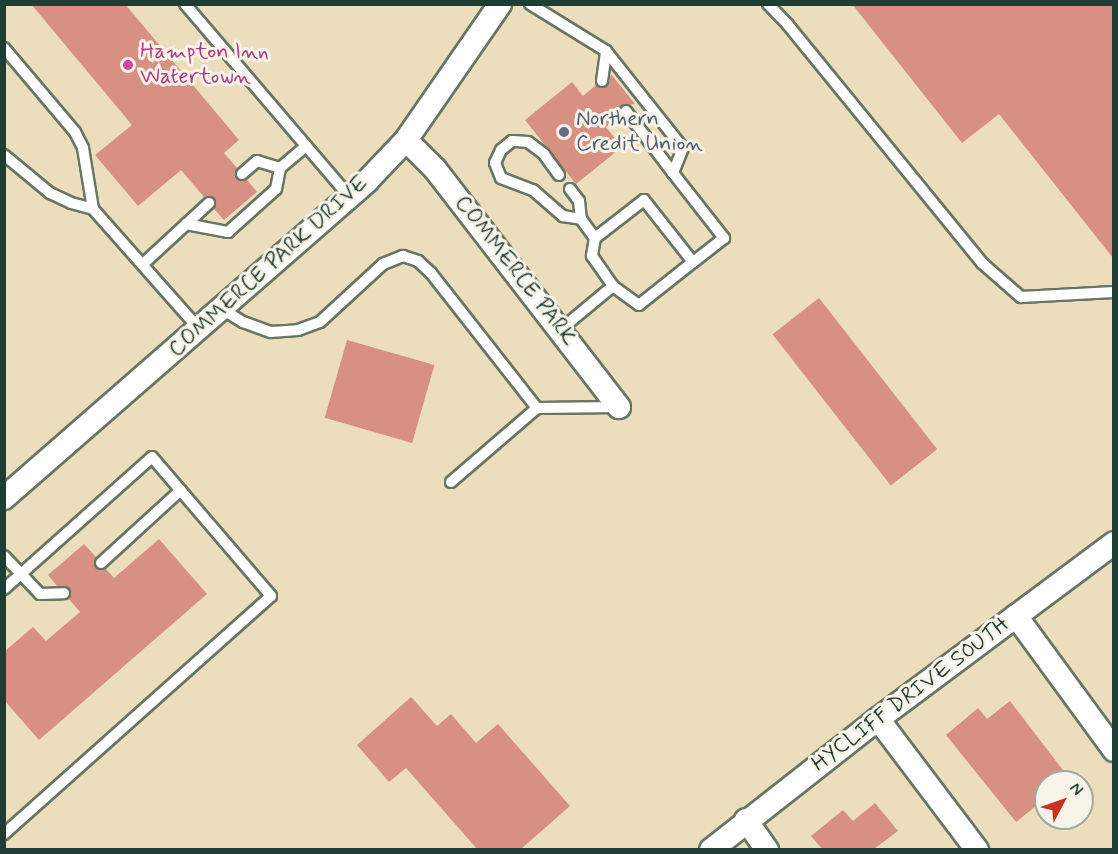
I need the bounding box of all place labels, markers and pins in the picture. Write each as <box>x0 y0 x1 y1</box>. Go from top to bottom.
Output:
place label: Hampton Inn Watertown <box>140 39 270 90</box>
marker: Hampton Inn Watertown <box>121 58 135 72</box>
place label: Northern Credit Union <box>576 106 697 158</box>
marker: Northern Credit Union <box>557 125 571 139</box>

